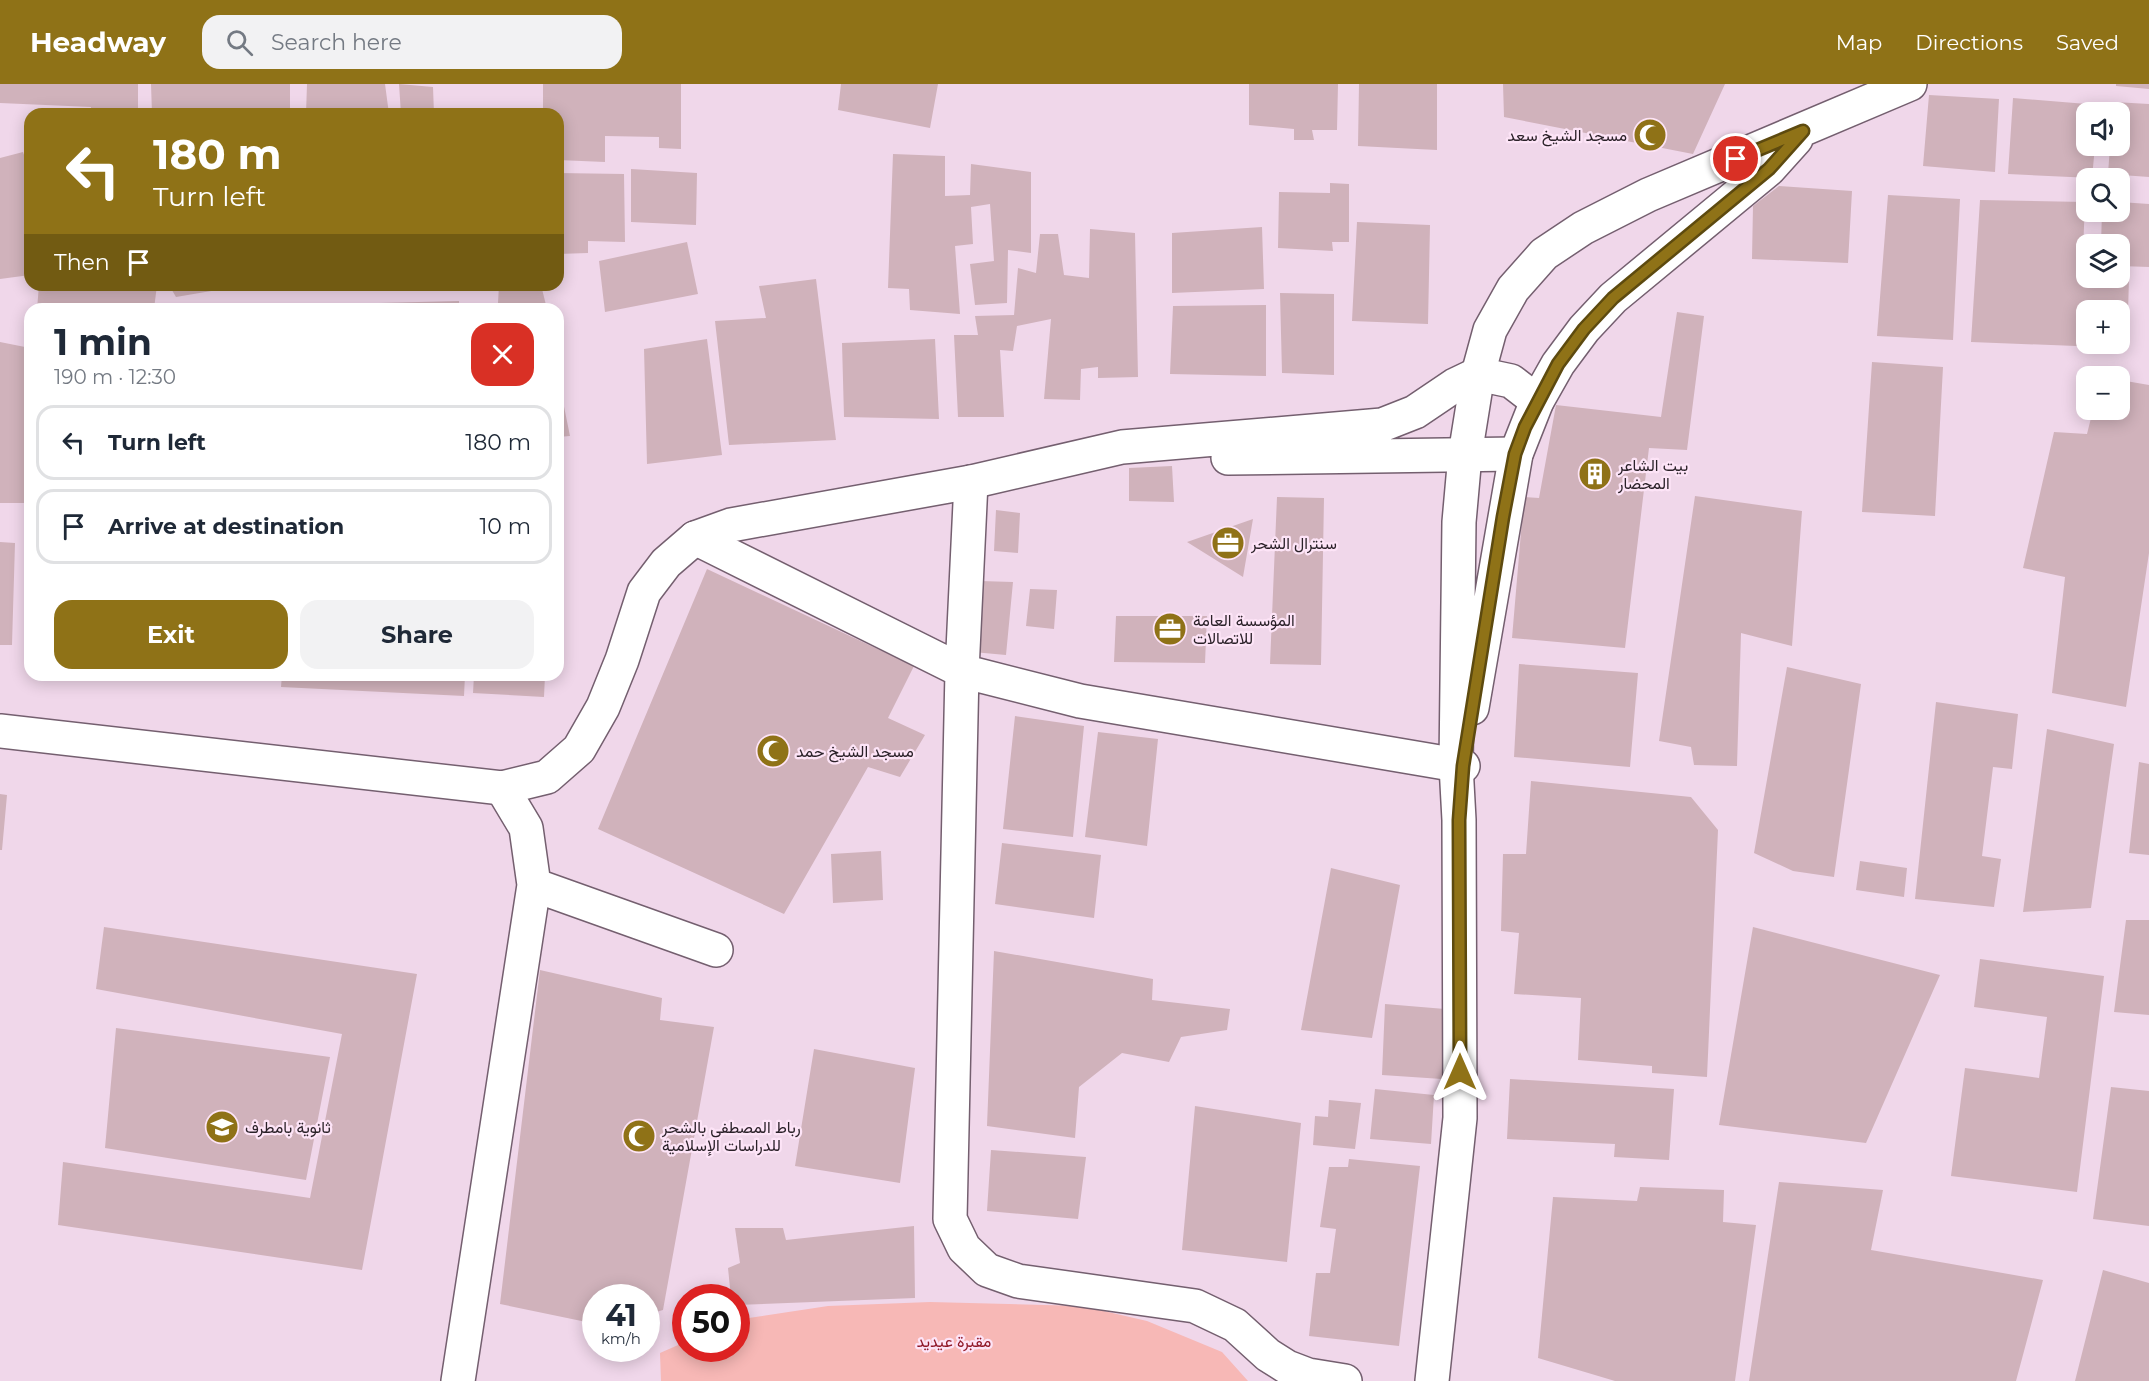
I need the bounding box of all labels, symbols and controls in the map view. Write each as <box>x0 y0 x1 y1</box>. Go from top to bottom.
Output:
search box <box>202 15 622 69</box>
text: Headway <box>30 25 166 59</box>
icon: search <box>223 26 256 59</box>
text: Search here <box>271 29 402 56</box>
text: Map <box>1836 30 1882 55</box>
text: Directions <box>1915 30 2023 55</box>
text: Saved <box>2056 30 2119 55</box>
map controls <box>2076 102 2130 420</box>
button: sound <box>2076 102 2130 156</box>
mosque icon: مسجد الشيخ سعد <box>1632 117 1668 153</box>
place label: مسجد الشيخ سعد <box>1507 126 1627 147</box>
text: 180 m <box>153 128 282 180</box>
icon: left <box>54 132 132 210</box>
pin <box>1710 133 1761 184</box>
icon: arrive <box>1719 142 1752 175</box>
button: search <box>2076 168 2130 222</box>
text: Turn left <box>153 180 266 213</box>
button: layers <box>2076 234 2130 288</box>
icon: arrive <box>122 246 155 279</box>
text: Then <box>54 249 110 276</box>
button: + <box>2076 300 2130 354</box>
text: 1 min <box>54 320 152 364</box>
button: close <box>471 323 534 386</box>
text: 190 m · 12:30 <box>54 365 176 389</box>
button: − <box>2076 366 2130 420</box>
icon: left <box>57 426 90 459</box>
text: Turn left <box>108 429 206 456</box>
text: 180 m <box>465 429 531 456</box>
building icon: بيت الشاعر المحضار <box>1577 456 1613 492</box>
place label: بيت الشاعر المحضار <box>1617 456 1688 494</box>
icon: arrive <box>57 510 90 543</box>
text: Arrive at destination <box>108 513 344 540</box>
text: 10 m <box>479 513 531 540</box>
office icon: سنترال الشحر <box>1210 525 1246 561</box>
place label: سنترال الشحر <box>1250 534 1337 554</box>
button: Exit <box>54 600 288 669</box>
button: Share <box>300 600 534 669</box>
office icon: المؤسسة العامة للاتصالات <box>1152 611 1188 647</box>
place label: المؤسسة العامة للاتصالات <box>1193 611 1295 648</box>
mosque icon: مسجد الشيخ حمد <box>755 733 791 769</box>
place label: مسجد الشيخ حمد <box>796 742 914 763</box>
position arrow <box>1428 1040 1492 1104</box>
school or university icon: ثانوية بامطرف <box>204 1109 240 1145</box>
place label: ثانوية بامطرف <box>245 1118 331 1138</box>
mosque icon: رباط المصطفى بالشحر للدراسات الإسلامية <box>621 1118 657 1154</box>
place label: رباط المصطفى بالشحر للدراسات الإسلامية <box>661 1118 801 1156</box>
speed limit sign: 50 <box>672 1284 750 1362</box>
text: 41 <box>605 1297 637 1334</box>
text: km/h <box>601 1329 641 1348</box>
park label: مقبرة عيديد <box>917 1332 991 1352</box>

